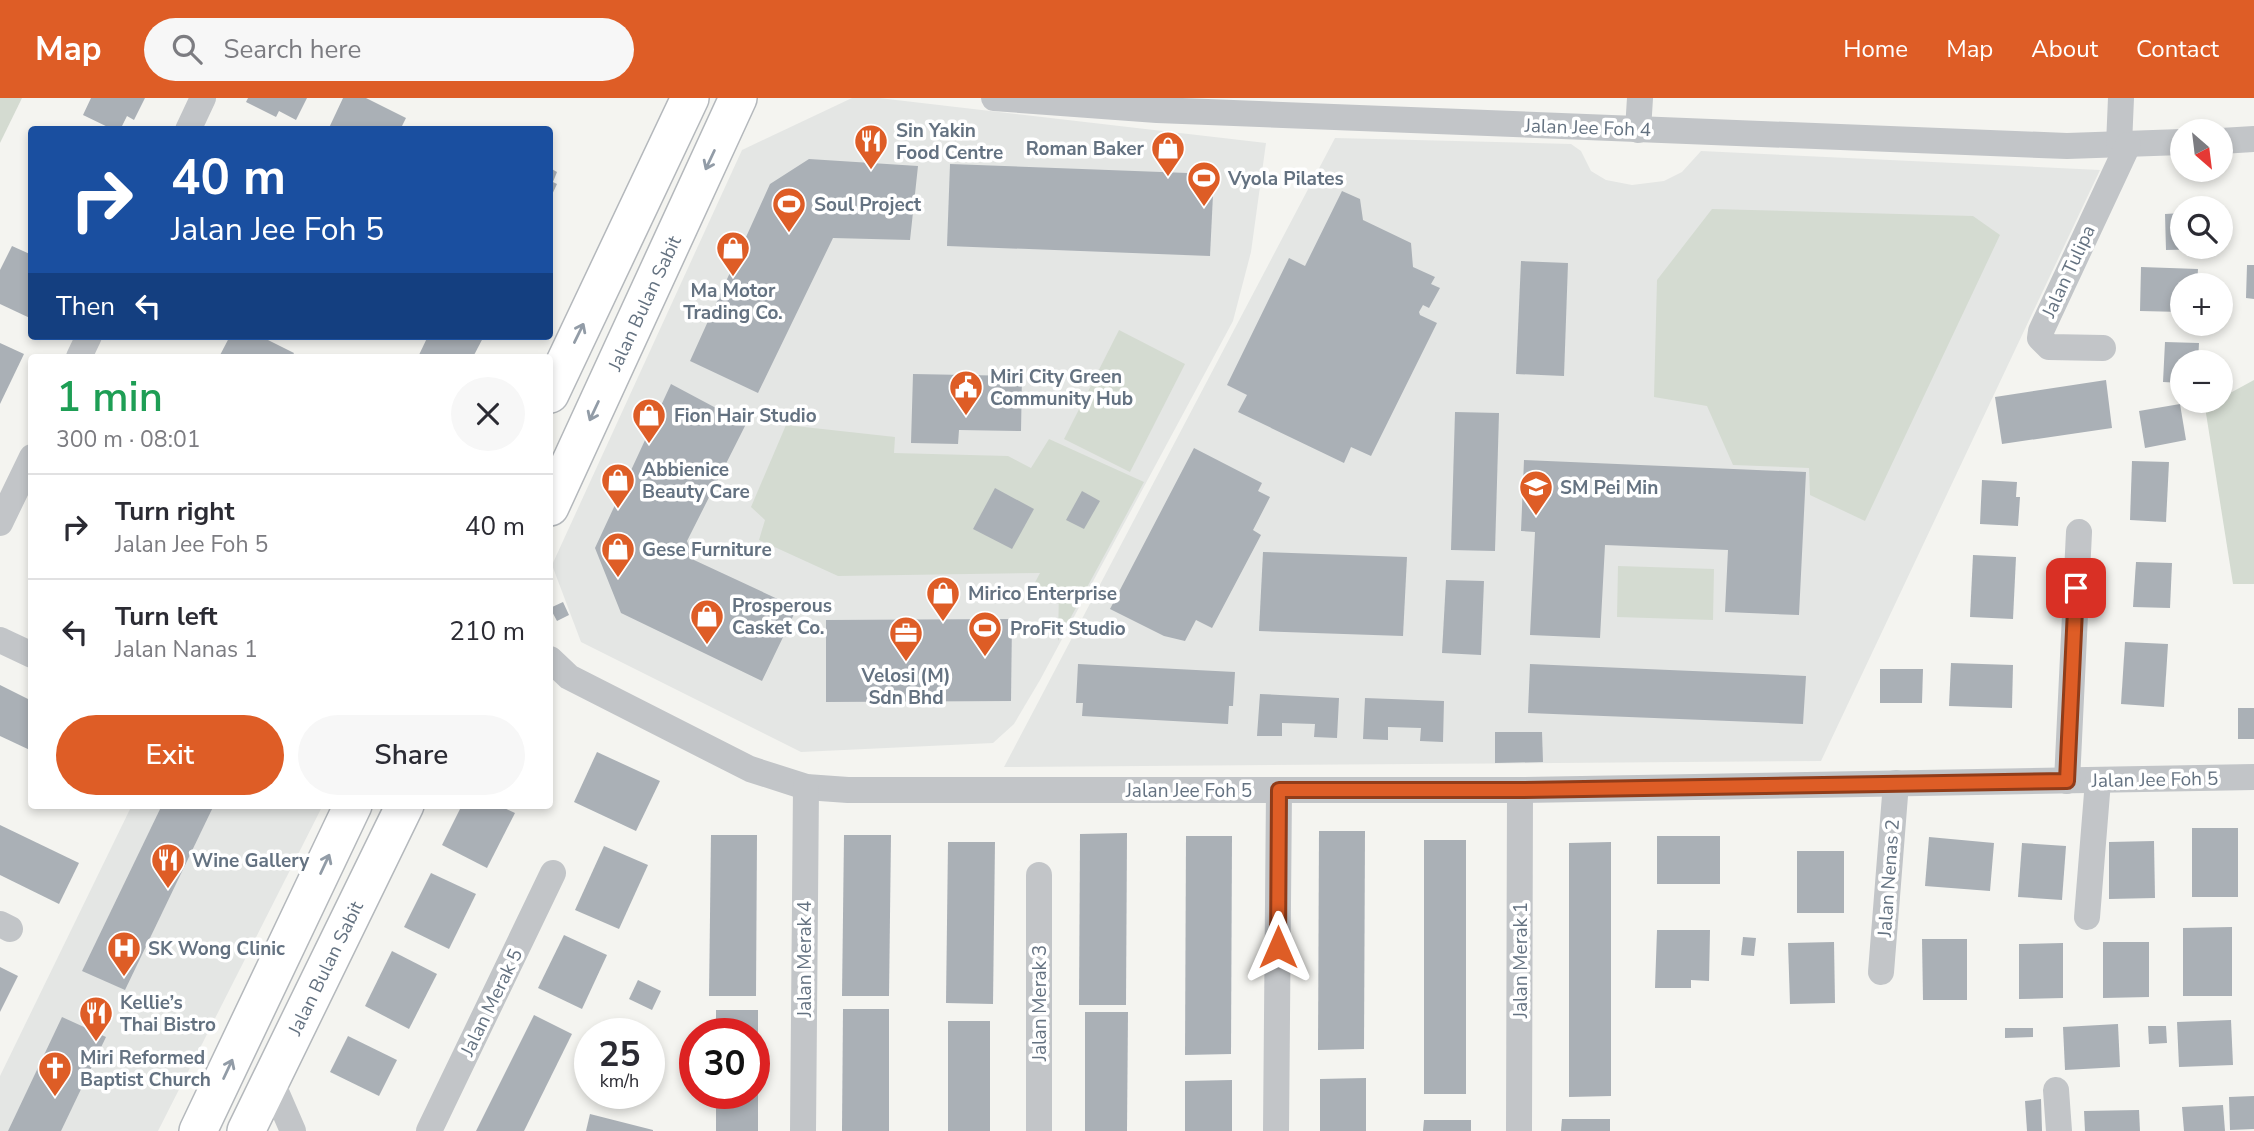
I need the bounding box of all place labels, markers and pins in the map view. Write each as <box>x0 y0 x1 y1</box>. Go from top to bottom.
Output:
place label: Sin Yakin Food Centre <box>896 118 1003 166</box>
restaurant icon: Sin Yakin Food Centre <box>852 122 890 171</box>
shop icon: Roman Baker <box>1149 129 1187 178</box>
place label: Roman Baker <box>1026 136 1145 162</box>
sports icon: Vyola Pilates <box>1185 159 1223 208</box>
place label: Vyola Pilates <box>1227 166 1344 192</box>
sports icon: Soul Project <box>770 185 808 234</box>
place label: Soul Project <box>814 192 922 218</box>
shop icon: Ma Motor Trading Co. <box>714 229 752 278</box>
place label: Ma Motor Trading Co. <box>683 278 783 326</box>
place label: Miri City Green Community Hub <box>990 364 1133 412</box>
public building icon: Miri City Green Community Hub <box>947 368 985 417</box>
shop icon: Fion Hair Studio <box>630 396 668 445</box>
place label: Fion Hair Studio <box>674 403 817 429</box>
place label: Abbienice Beauty Care <box>642 457 750 505</box>
shop icon: Abbienice Beauty Care <box>599 461 637 510</box>
school or university icon: SM Pei Min <box>1517 468 1555 517</box>
place label: SM Pei Min <box>1560 475 1658 501</box>
shop icon: Gese Furniture <box>599 530 637 579</box>
place label: Gese Furniture <box>642 537 772 563</box>
pin <box>2046 558 2106 618</box>
shop icon: Mirico Enterprise <box>924 574 962 623</box>
place label: Mirico Enterprise <box>968 581 1117 607</box>
place label: Prosperous Casket Co. <box>732 593 832 641</box>
shop icon: Prosperous Casket Co. <box>688 597 726 646</box>
sports icon: ProFit Studio <box>966 609 1004 658</box>
office icon: Velosi (M) Sdn Bhd <box>887 614 925 663</box>
place label: ProFit Studio <box>1010 616 1126 642</box>
place label: Velosi (M) Sdn Bhd <box>861 663 950 711</box>
restaurant icon: Wine Gallery <box>149 841 187 890</box>
place label: Wine Gallery <box>192 848 310 874</box>
hospital icon: SK Wong Clinic <box>105 929 143 978</box>
place label: SK Wong Clinic <box>148 936 285 962</box>
place label: Kellie’s Thai Bistro <box>120 990 216 1038</box>
restaurant icon: Kellie’s Thai Bistro <box>77 994 115 1043</box>
place label: Miri Reformed Baptist Church <box>80 1045 211 1093</box>
church icon: Miri Reformed Baptist Church <box>36 1049 74 1098</box>

